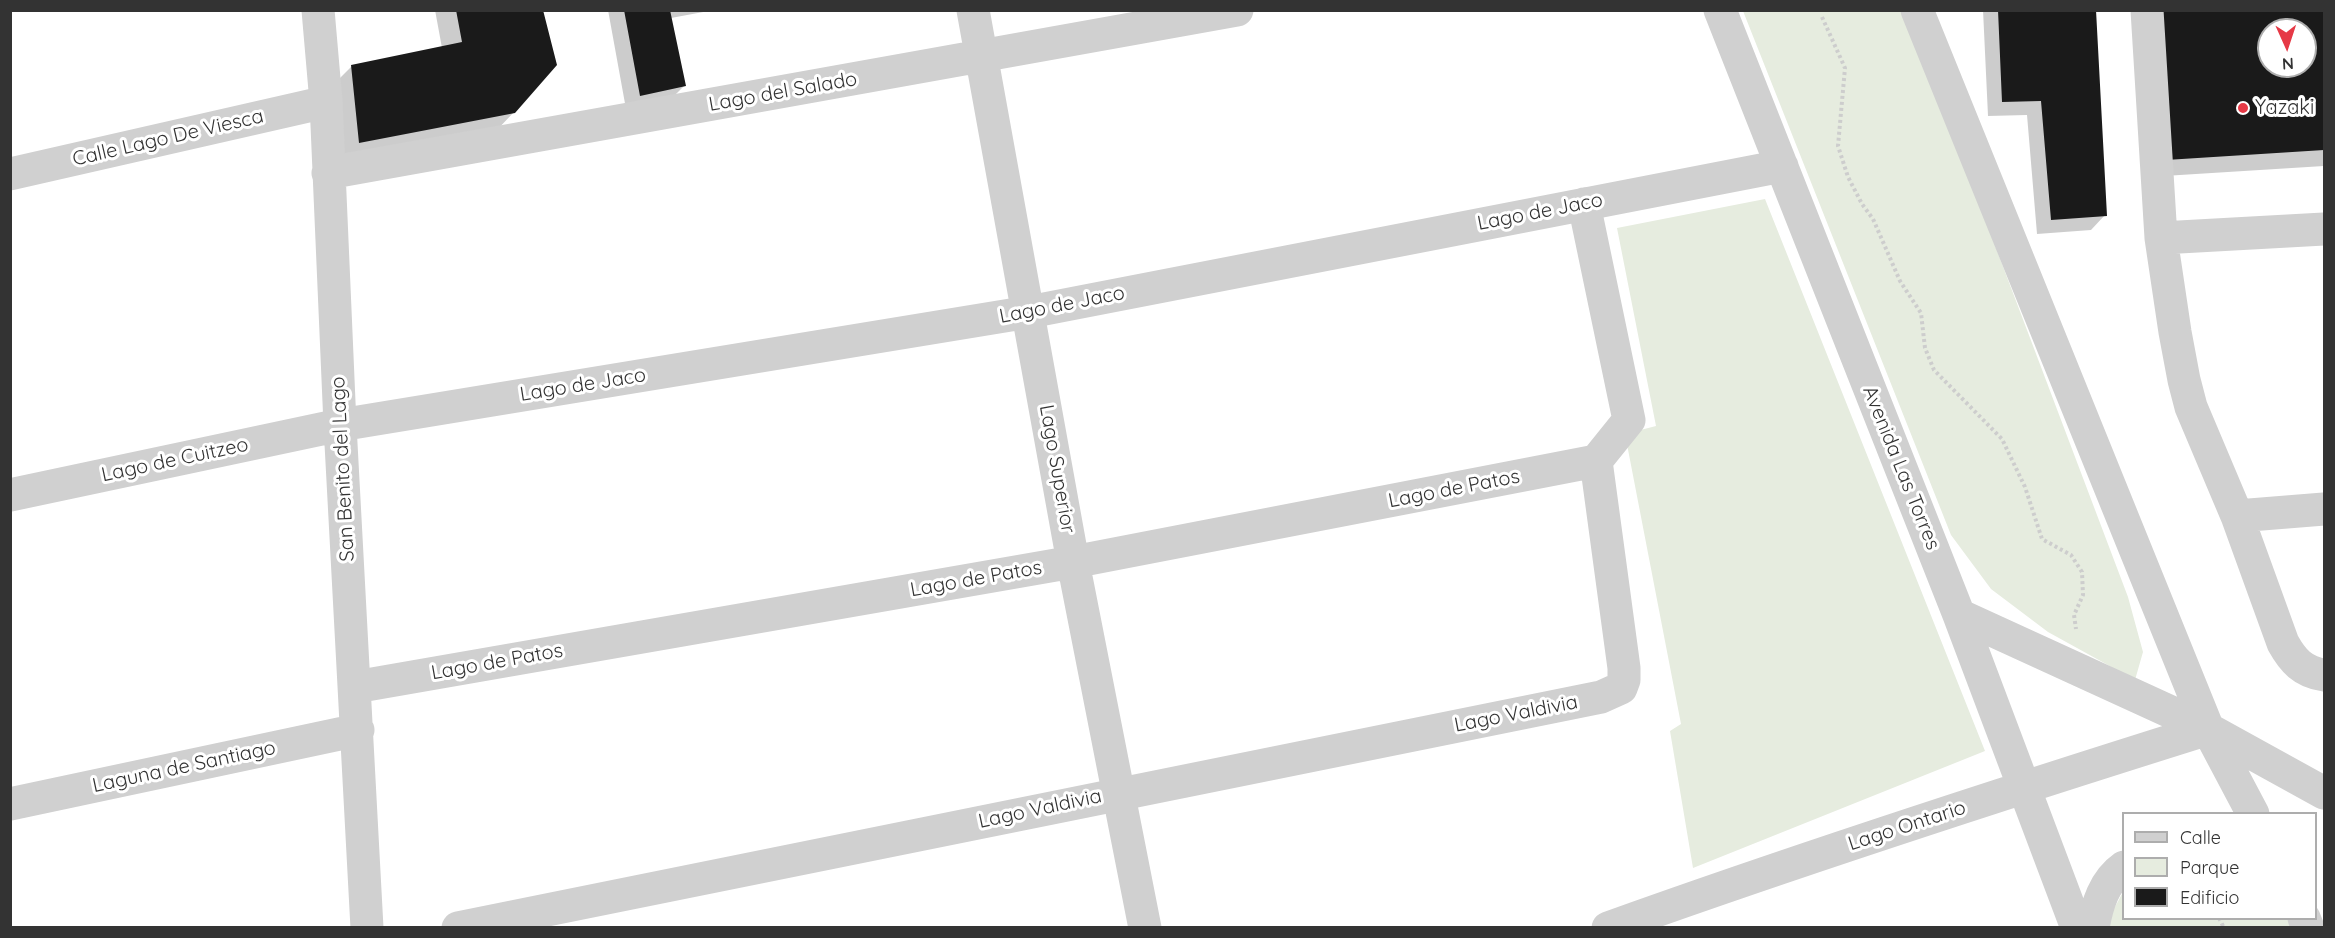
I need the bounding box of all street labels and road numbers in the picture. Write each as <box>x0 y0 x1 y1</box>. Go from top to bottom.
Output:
street label: Lago del Salado <box>707 67 859 117</box>
street label: Calle Lago De Viesca <box>70 104 266 172</box>
street label: Lago de Jaco <box>1475 188 1605 236</box>
street label: Lago de Jaco <box>997 281 1127 329</box>
street label: Lago de Jaco <box>518 363 648 407</box>
street label: San Benito del Lago <box>326 376 360 562</box>
street label: Avenida Las Torres <box>1857 383 1945 553</box>
street label: Lago Superior <box>1034 403 1080 535</box>
street label: Lago de Cuitzeo <box>99 433 251 487</box>
street label: Lago de Patos <box>1386 464 1522 514</box>
street label: Lago de Patos <box>908 556 1044 602</box>
street label: Lago de Patos <box>429 639 565 685</box>
street label: Lago Valdivia <box>1452 690 1580 738</box>
street label: Laguna de Santiago <box>90 736 278 798</box>
street label: Lago Valdivia <box>976 784 1104 834</box>
street label: Lago Ontario <box>1845 796 1969 856</box>

